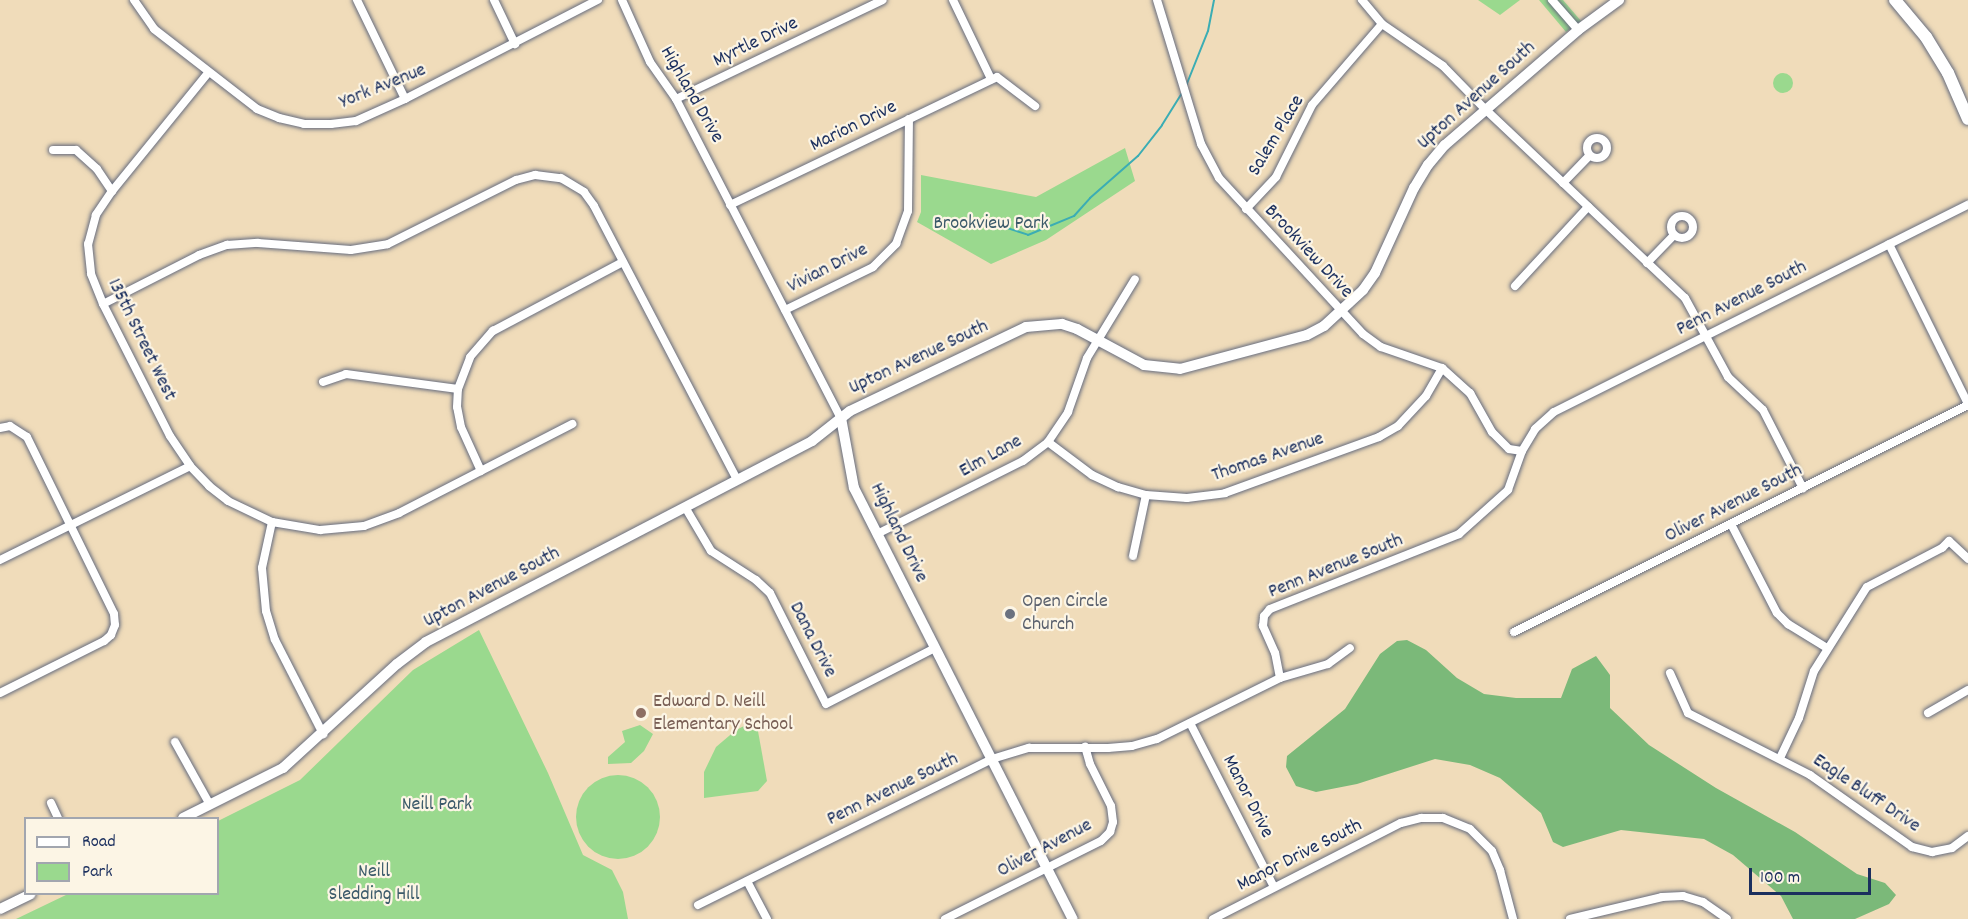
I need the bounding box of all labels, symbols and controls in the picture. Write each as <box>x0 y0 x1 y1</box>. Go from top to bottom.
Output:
street label: Myrtle Drive <box>710 12 802 74</box>
street label: Upton Avenue South <box>1413 37 1541 155</box>
street label: Highland Drive <box>654 42 728 148</box>
street label: York Avenue <box>336 59 430 115</box>
street label: Salem Place <box>1244 91 1310 181</box>
street label: Marion Drive <box>807 96 901 158</box>
street label: Brookview Drive <box>1258 200 1358 304</box>
park label: Brookview Park <box>933 212 1049 236</box>
street label: Vivian Drive <box>784 239 872 299</box>
street label: Penn Avenue South <box>1673 256 1811 342</box>
street label: 135th Street West <box>101 275 181 405</box>
street label: Upton Avenue South <box>845 315 993 401</box>
street label: Thomas Avenue <box>1209 428 1327 488</box>
street label: Elm Lane <box>956 430 1026 484</box>
street label: Oliver Avenue South <box>1661 459 1807 549</box>
street label: Highland Drive <box>864 479 932 587</box>
street label: Penn Avenue South <box>1265 529 1407 605</box>
street label: Upton Avenue South <box>420 542 564 634</box>
place label: Open Circle Church <box>1022 590 1108 637</box>
street label: Dana Drive <box>783 598 841 682</box>
marker: Open Circle Church <box>1003 607 1017 621</box>
place label: Edward D. Neill Elementary School <box>653 690 793 737</box>
marker: Edward D. Neill Elementary School <box>634 706 648 720</box>
street label: Penn Avenue South <box>823 748 963 832</box>
street label: Eagle Bluff Drive <box>1808 749 1924 839</box>
street label: Manor Drive <box>1216 752 1278 842</box>
park label: Neill Park <box>402 793 472 817</box>
street label: Oliver Avenue <box>994 814 1096 884</box>
street label: Manor Drive South <box>1233 814 1367 898</box>
legend <box>24 817 219 895</box>
text: Road <box>82 830 116 855</box>
scale bar <box>1752 856 1874 894</box>
text: Park <box>82 860 113 885</box>
park label: Neill Sledding Hill <box>329 861 419 908</box>
text: 100 m <box>1760 866 1800 891</box>

